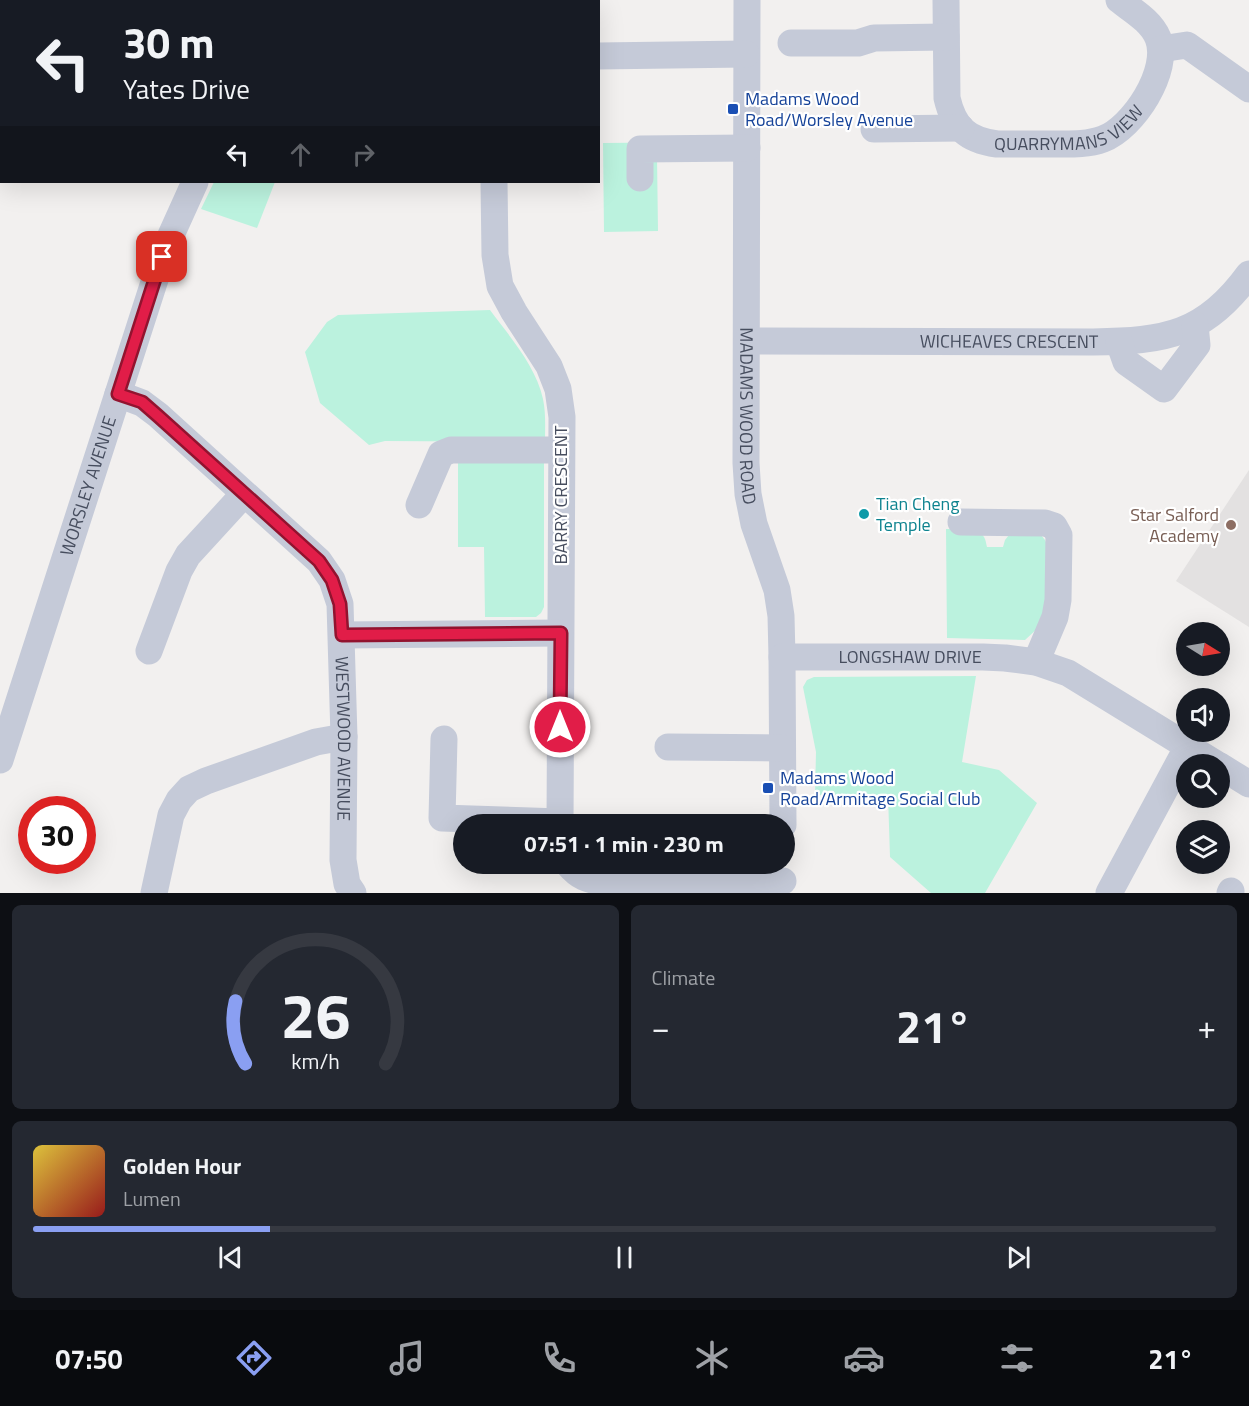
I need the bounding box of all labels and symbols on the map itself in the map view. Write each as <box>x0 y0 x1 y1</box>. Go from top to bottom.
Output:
place label: Madams Wood Road/Worsley Avenue <box>745 85 913 133</box>
street label: QUARRYMANS VIEW <box>994 99 1150 157</box>
marker: Madams Wood Road/Worsley Avenue <box>726 102 740 116</box>
pin <box>136 231 187 282</box>
street label: MADAMS WOOD ROAD <box>733 327 764 507</box>
street label: WICHEAVES CRESCENT <box>920 327 1099 355</box>
street label: WORSLEY AVENUE <box>53 412 123 559</box>
street label: BARRY CRESCENT <box>547 425 574 565</box>
place label: Tian Cheng Temple <box>876 490 960 538</box>
place label: Star Salford Academy <box>1130 501 1219 549</box>
marker: Tian Cheng Temple <box>857 507 871 521</box>
marker: Star Salford Academy <box>1224 518 1238 532</box>
north arrow <box>1176 622 1230 676</box>
street label: LONGSHAW DRIVE <box>838 643 982 670</box>
street label: WESTWOOD AVENUE <box>329 656 358 821</box>
position arrow <box>528 695 592 759</box>
place label: Madams Wood Road/Armitage Social Club <box>780 764 980 812</box>
marker: Madams Wood Road/Armitage Social Club <box>761 781 775 795</box>
speed limit sign: 30 <box>18 796 96 874</box>

